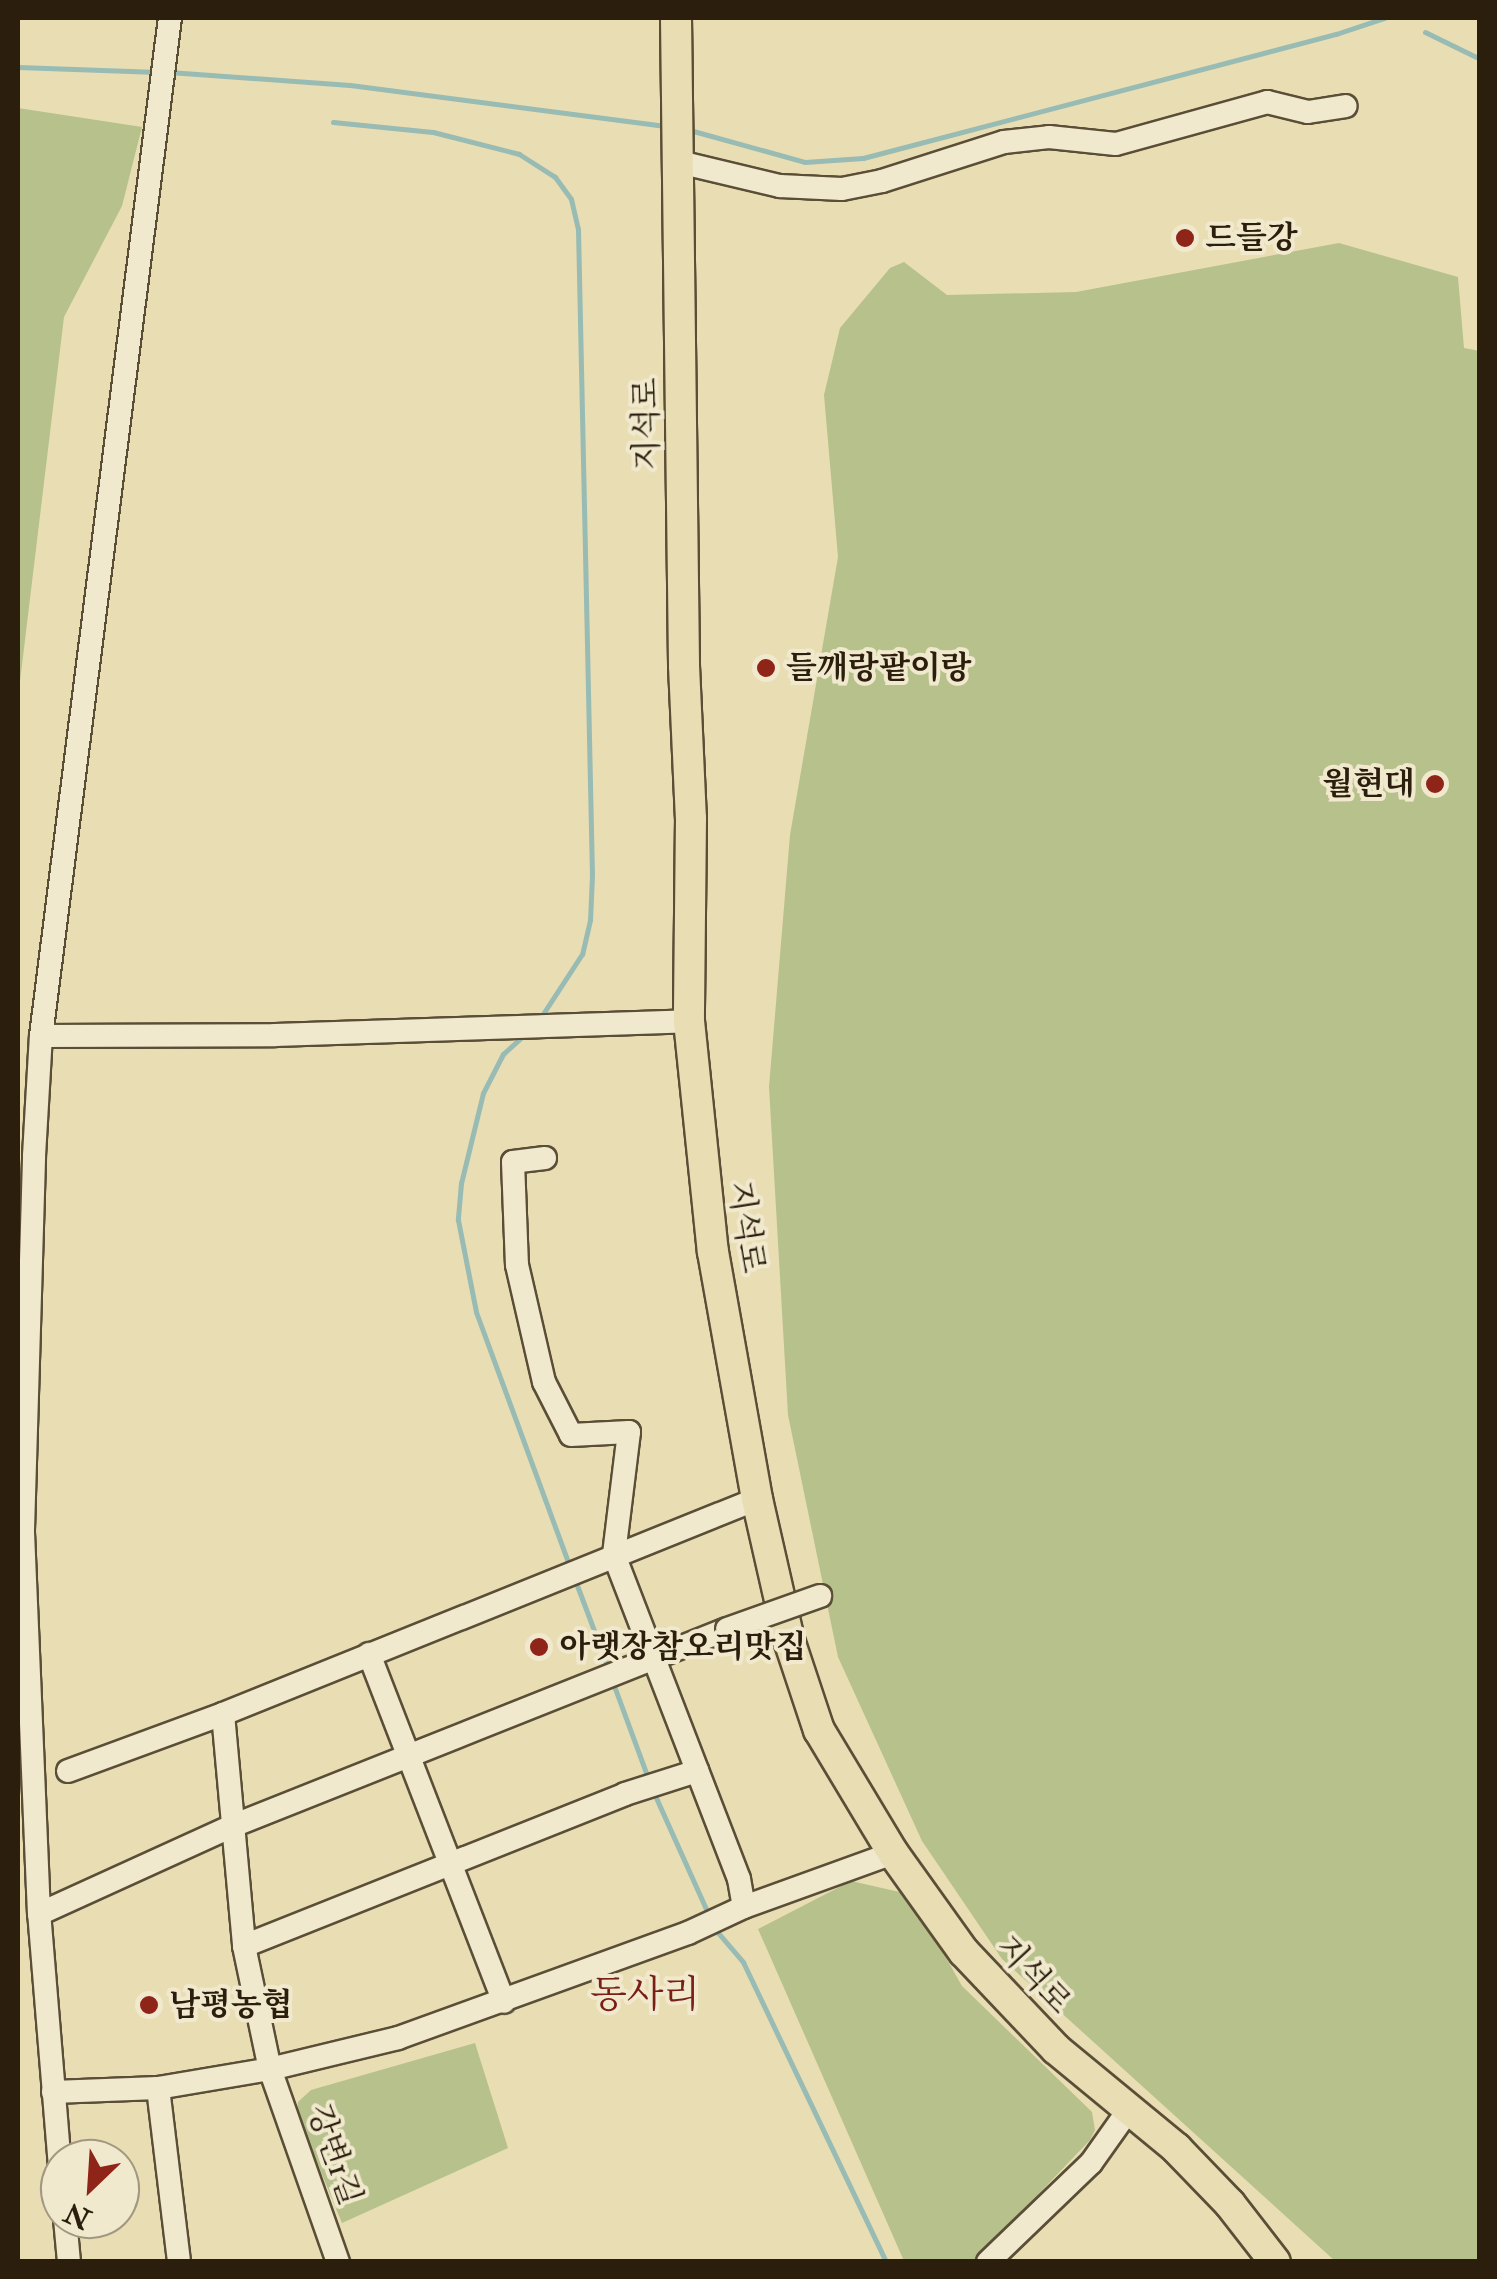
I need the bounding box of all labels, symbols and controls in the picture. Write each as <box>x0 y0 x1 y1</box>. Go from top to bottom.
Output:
place label: 드들강 <box>1205 219 1298 257</box>
marker: 드들강 <box>1174 227 1196 249</box>
street label: 지석로 <box>627 377 667 471</box>
place label: 들깨랑팥이랑 <box>786 649 971 687</box>
marker: 들깨랑팥이랑 <box>755 657 777 679</box>
place label: 월현대 <box>1322 765 1415 803</box>
marker: 월현대 <box>1424 773 1446 795</box>
street label: 지석로 <box>720 1178 772 1276</box>
place label: 아랫장참오리맛집 <box>559 1628 806 1666</box>
marker: 아랫장참오리맛집 <box>528 1636 550 1658</box>
street label: 지석로 <box>987 1928 1079 2022</box>
district label: 동사리 <box>590 1973 700 2019</box>
place label: 남평농협 <box>169 1986 293 2024</box>
marker: 남평농협 <box>138 1994 160 2016</box>
street label: 강변1길 <box>299 2100 369 2210</box>
north arrow <box>40 2139 140 2239</box>
text: N <box>59 2194 97 2236</box>

